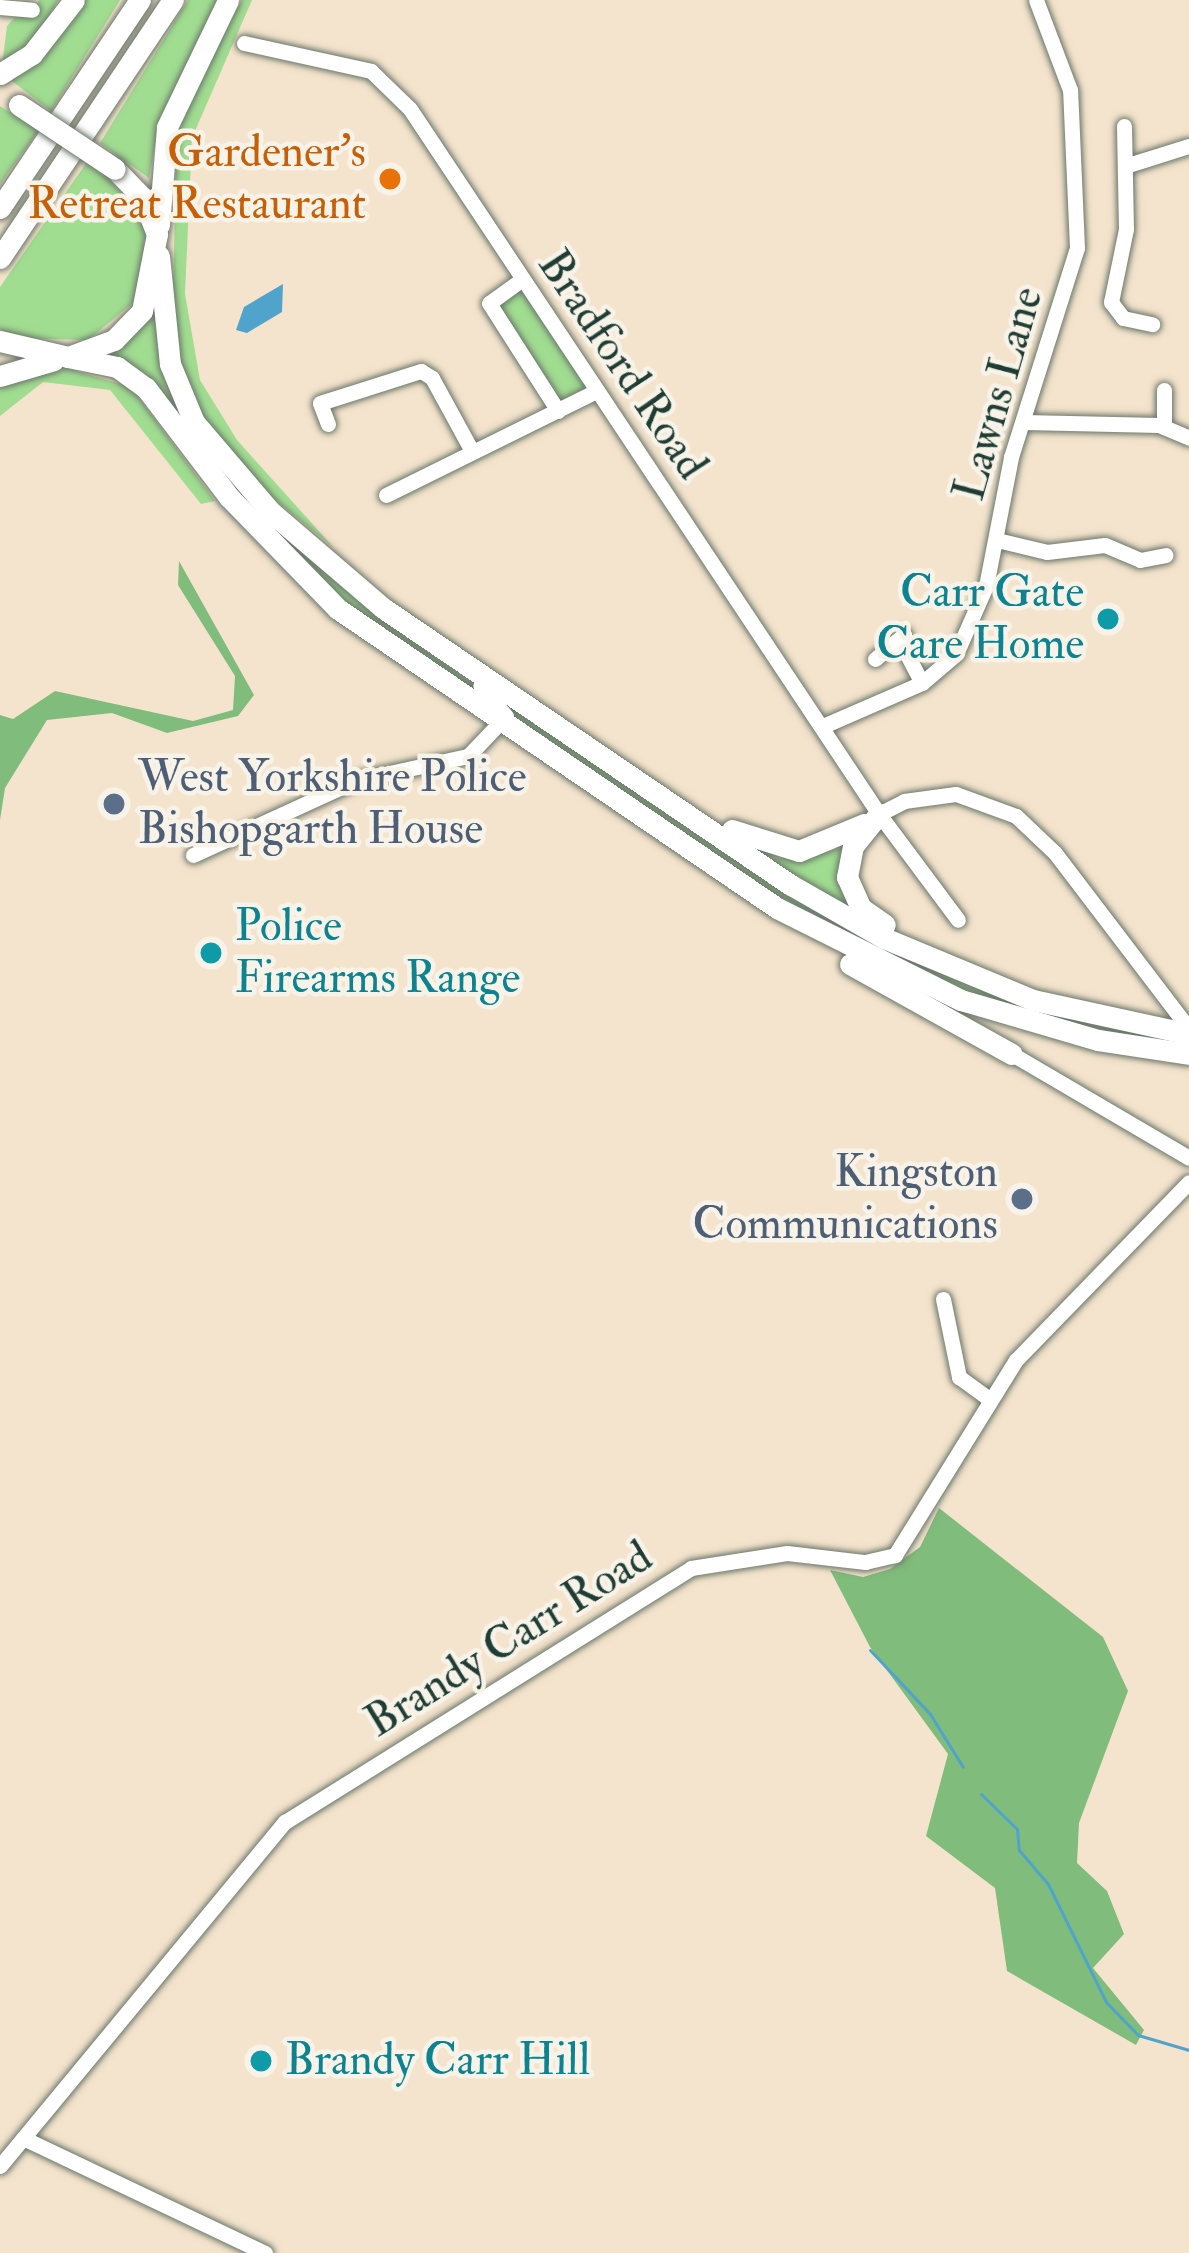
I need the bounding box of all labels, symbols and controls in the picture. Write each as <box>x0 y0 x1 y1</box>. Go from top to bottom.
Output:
place label: Gardener's Retreat Restaurant <box>27 126 366 232</box>
marker: Gardener's Retreat Restaurant <box>377 166 403 192</box>
street label: Bradford Road <box>526 240 718 490</box>
street label: Lawns Lane <box>943 281 1055 507</box>
place label: Carr Gate Care Home <box>876 566 1084 672</box>
marker: Carr Gate Care Home <box>1095 606 1121 632</box>
place label: West Yorkshire Police Bishopgarth House <box>138 751 527 857</box>
marker: West Yorkshire Police Bishopgarth House <box>101 791 127 817</box>
place label: Police Firearms Range <box>235 900 520 1006</box>
marker: Police Firearms Range <box>198 940 224 966</box>
place label: Kingston Communications <box>692 1146 998 1252</box>
marker: Kingston Communications <box>1009 1186 1035 1212</box>
street label: Brandy Carr Road <box>356 1530 662 1750</box>
place label: Brandy Carr Hill <box>285 2034 590 2088</box>
marker: Brandy Carr Hill <box>248 2048 274 2074</box>

